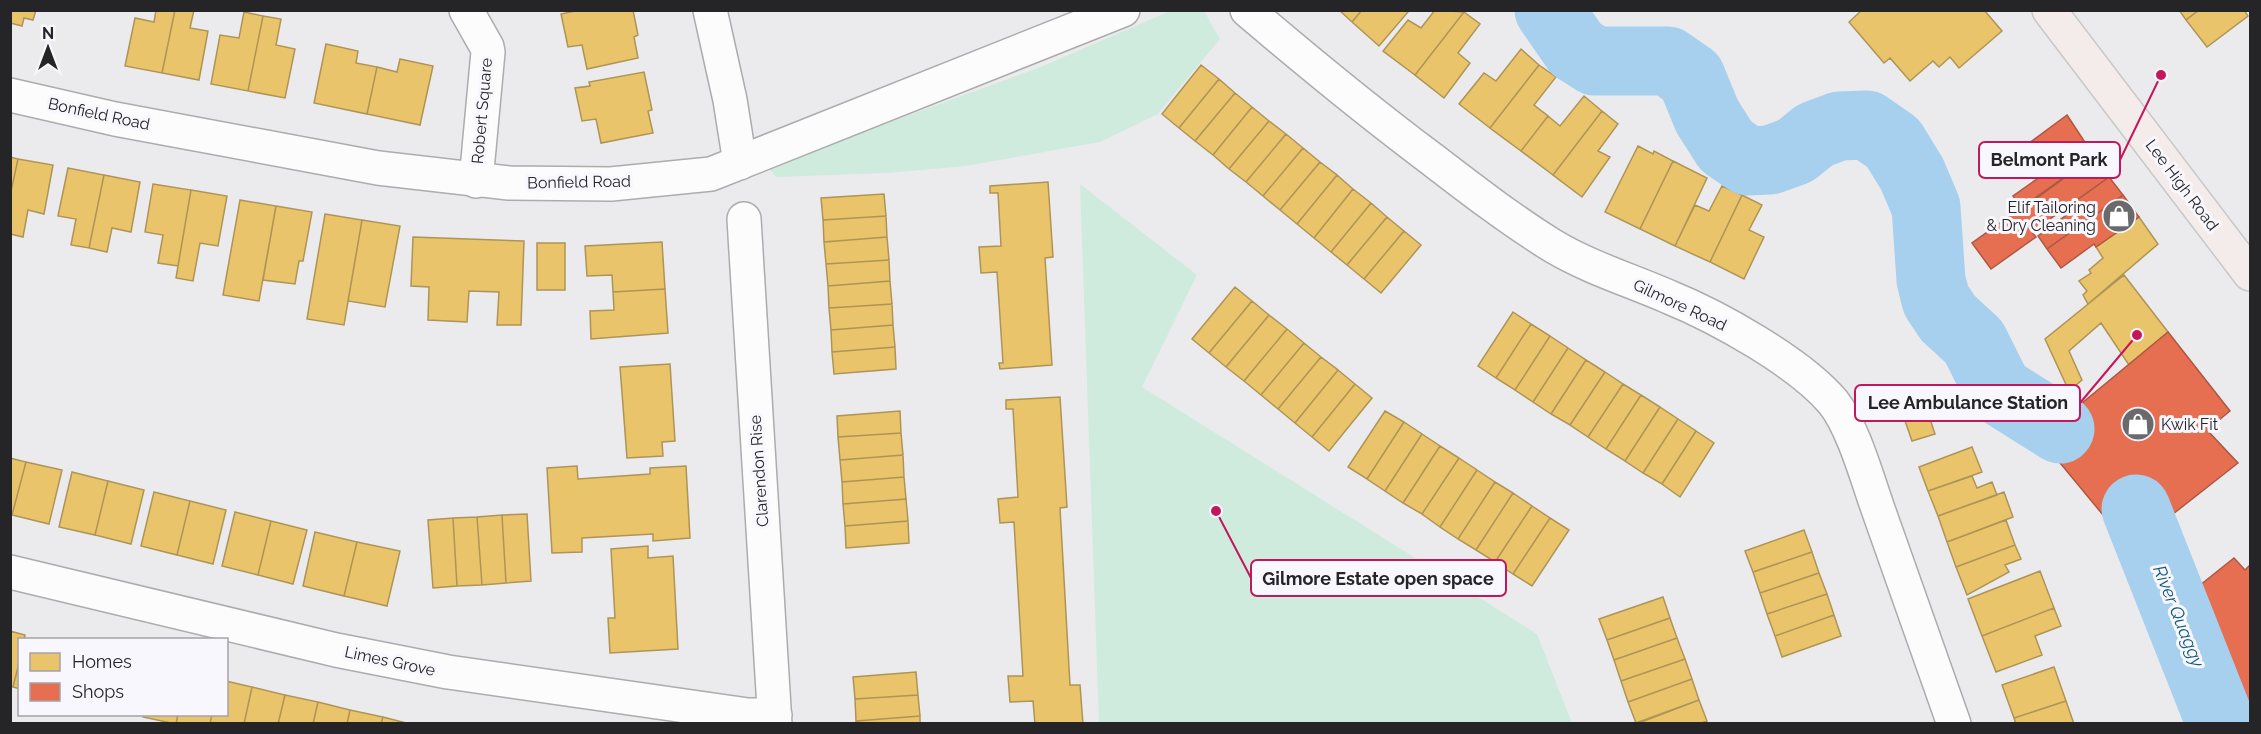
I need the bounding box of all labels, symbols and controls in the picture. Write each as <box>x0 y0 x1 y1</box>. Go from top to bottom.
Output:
north arrow <box>18 18 78 78</box>
text: N <box>42 24 54 43</box>
street label: Robert Square <box>468 57 496 165</box>
street label: Bonfield Road <box>46 94 152 134</box>
street label: Lee High Road <box>2142 136 2222 234</box>
callout: Belmont Park <box>1979 142 2120 178</box>
text: Belmont Park <box>1991 149 2108 170</box>
street label: Bonfield Road <box>527 172 631 192</box>
place label: Elif Tailoring & Dry Cleaning <box>1986 198 2096 235</box>
shop icon: Elif Tailoring & Dry Cleaning <box>2101 198 2137 234</box>
street label: Gilmore Road <box>1630 275 1730 335</box>
callout: Lee Ambulance Station <box>1855 385 2080 421</box>
text: Lee Ambulance Station <box>1868 392 2068 413</box>
shop icon: Kwik Fit <box>2120 406 2156 442</box>
street label: Clarendon Rise <box>746 414 772 528</box>
place label: Kwik Fit <box>2161 415 2219 434</box>
callout: Gilmore Estate open space <box>1251 560 1506 596</box>
water label: River Quaggy <box>2149 562 2209 671</box>
text: Gilmore Estate open space <box>1262 568 1494 589</box>
legend <box>18 638 228 716</box>
street label: Limes Grove <box>343 642 437 680</box>
text: Homes <box>72 651 132 672</box>
text: Shops <box>72 681 124 702</box>

